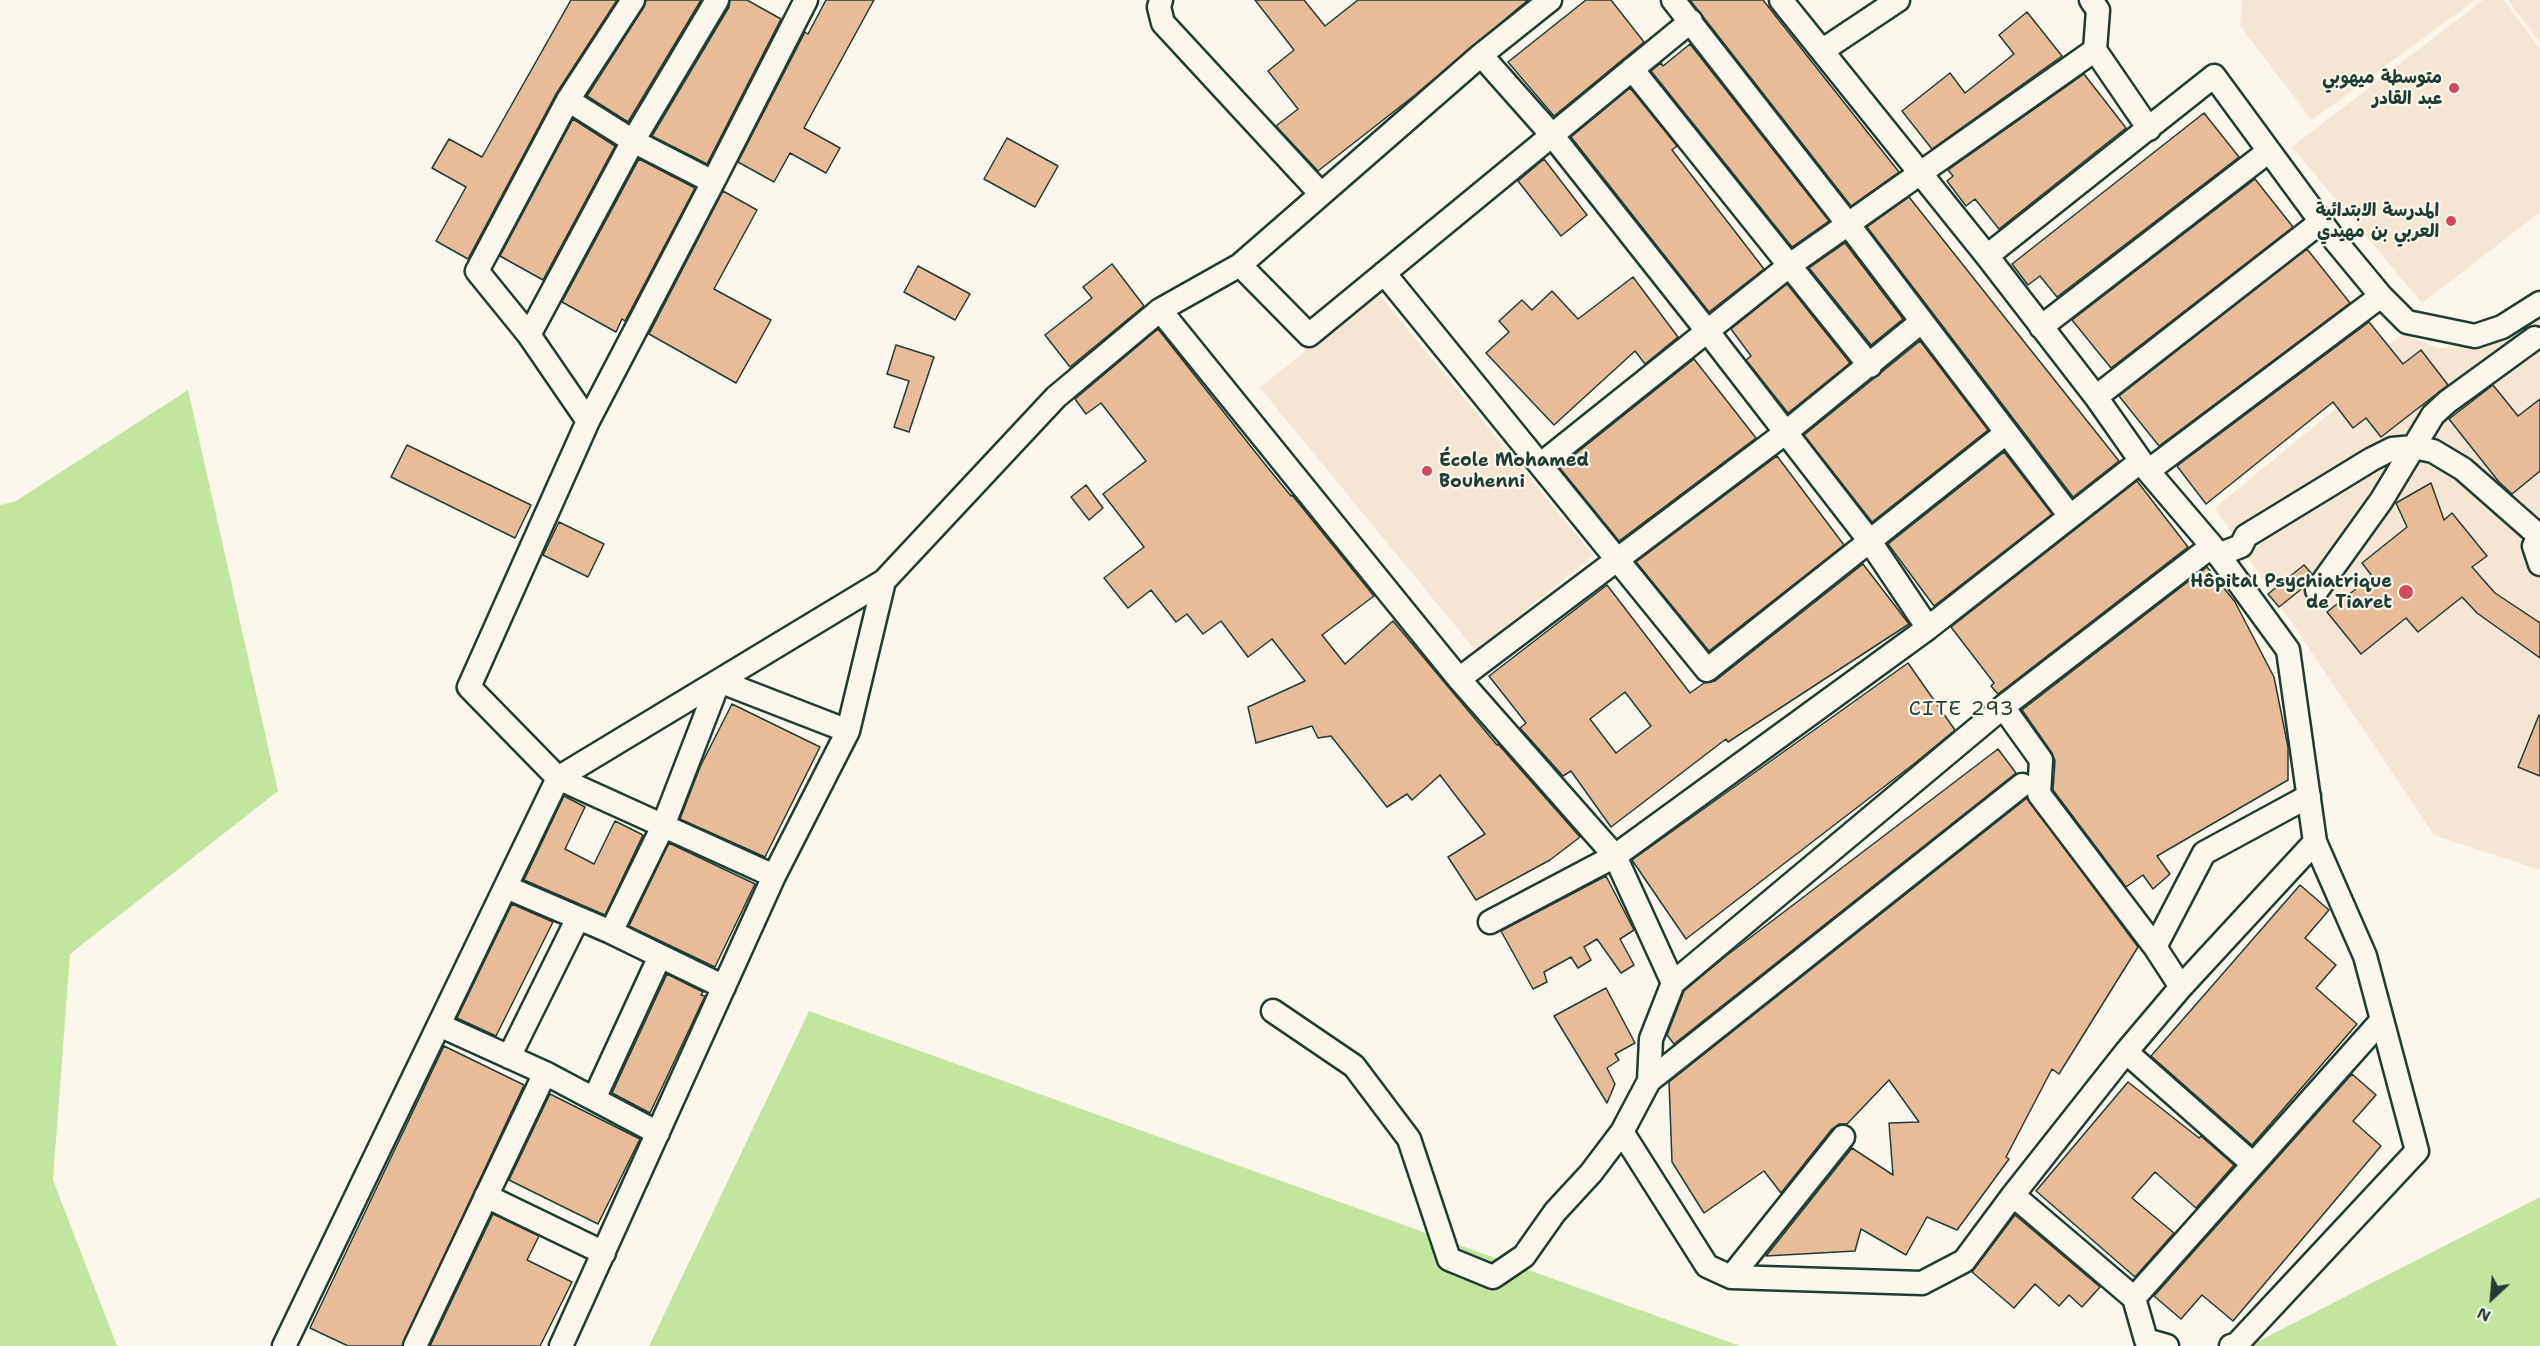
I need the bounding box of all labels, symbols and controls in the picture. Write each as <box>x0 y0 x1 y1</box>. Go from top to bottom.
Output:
place label: متوسطة ميهوبي عبد القادر <box>2322 67 2442 110</box>
marker: متوسطة ميهوبي عبد القادر <box>2447 81 2461 95</box>
place label: المدرسة الابتدائية العربي بن مهيدي <box>2315 200 2439 242</box>
marker: المدرسة الابتدائية العربي بن مهيدي <box>2444 214 2458 228</box>
place label: École Mohamed Bouhenni <box>1439 450 1589 492</box>
marker: École Mohamed Bouhenni <box>1420 464 1434 478</box>
place label: Hôpital Psychiatrique de Tiaret <box>2190 571 2392 614</box>
marker: Hôpital Psychiatrique de Tiaret <box>2397 583 2415 601</box>
district label: CITE 293 <box>1909 698 2015 722</box>
north arrow <box>2462 1268 2522 1328</box>
text: N <box>2474 1302 2494 1327</box>

